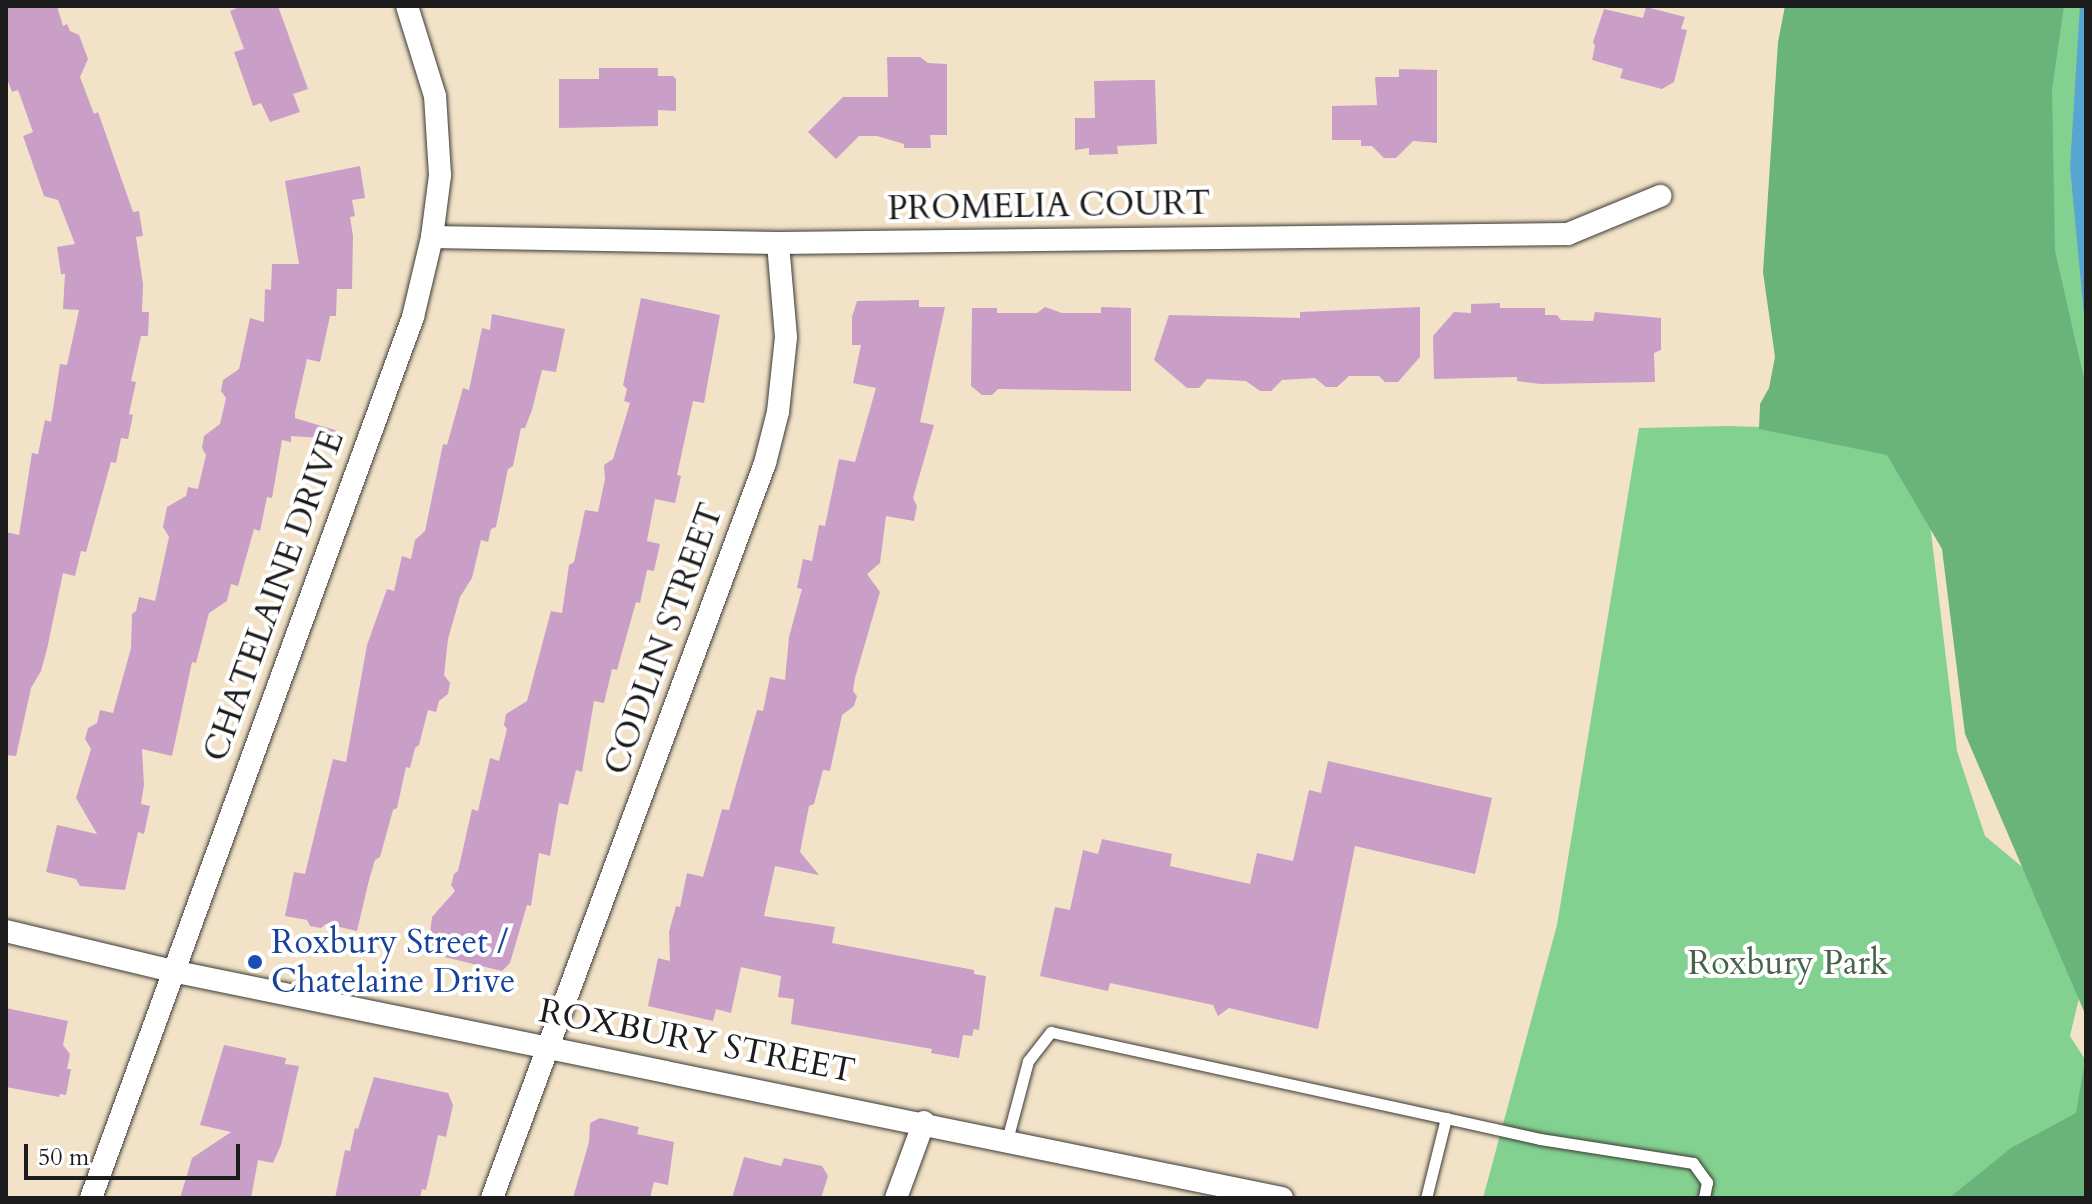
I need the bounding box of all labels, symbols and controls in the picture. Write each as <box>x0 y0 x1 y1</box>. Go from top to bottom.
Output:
street label: PROMELIA COURT <box>887 183 1211 229</box>
street label: CHATELAINE DRIVE <box>195 425 353 767</box>
street label: CODLIN STREET <box>596 498 732 780</box>
place label: Roxbury Street / Chatelaine Drive <box>271 922 516 1002</box>
park label: Roxbury Park <box>1688 944 1888 984</box>
marker: Roxbury Street / Chatelaine Drive <box>246 953 264 971</box>
street label: ROXBURY STREET <box>536 990 858 1092</box>
scale bar <box>28 1128 244 1178</box>
text: 50 m <box>38 1141 89 1174</box>

